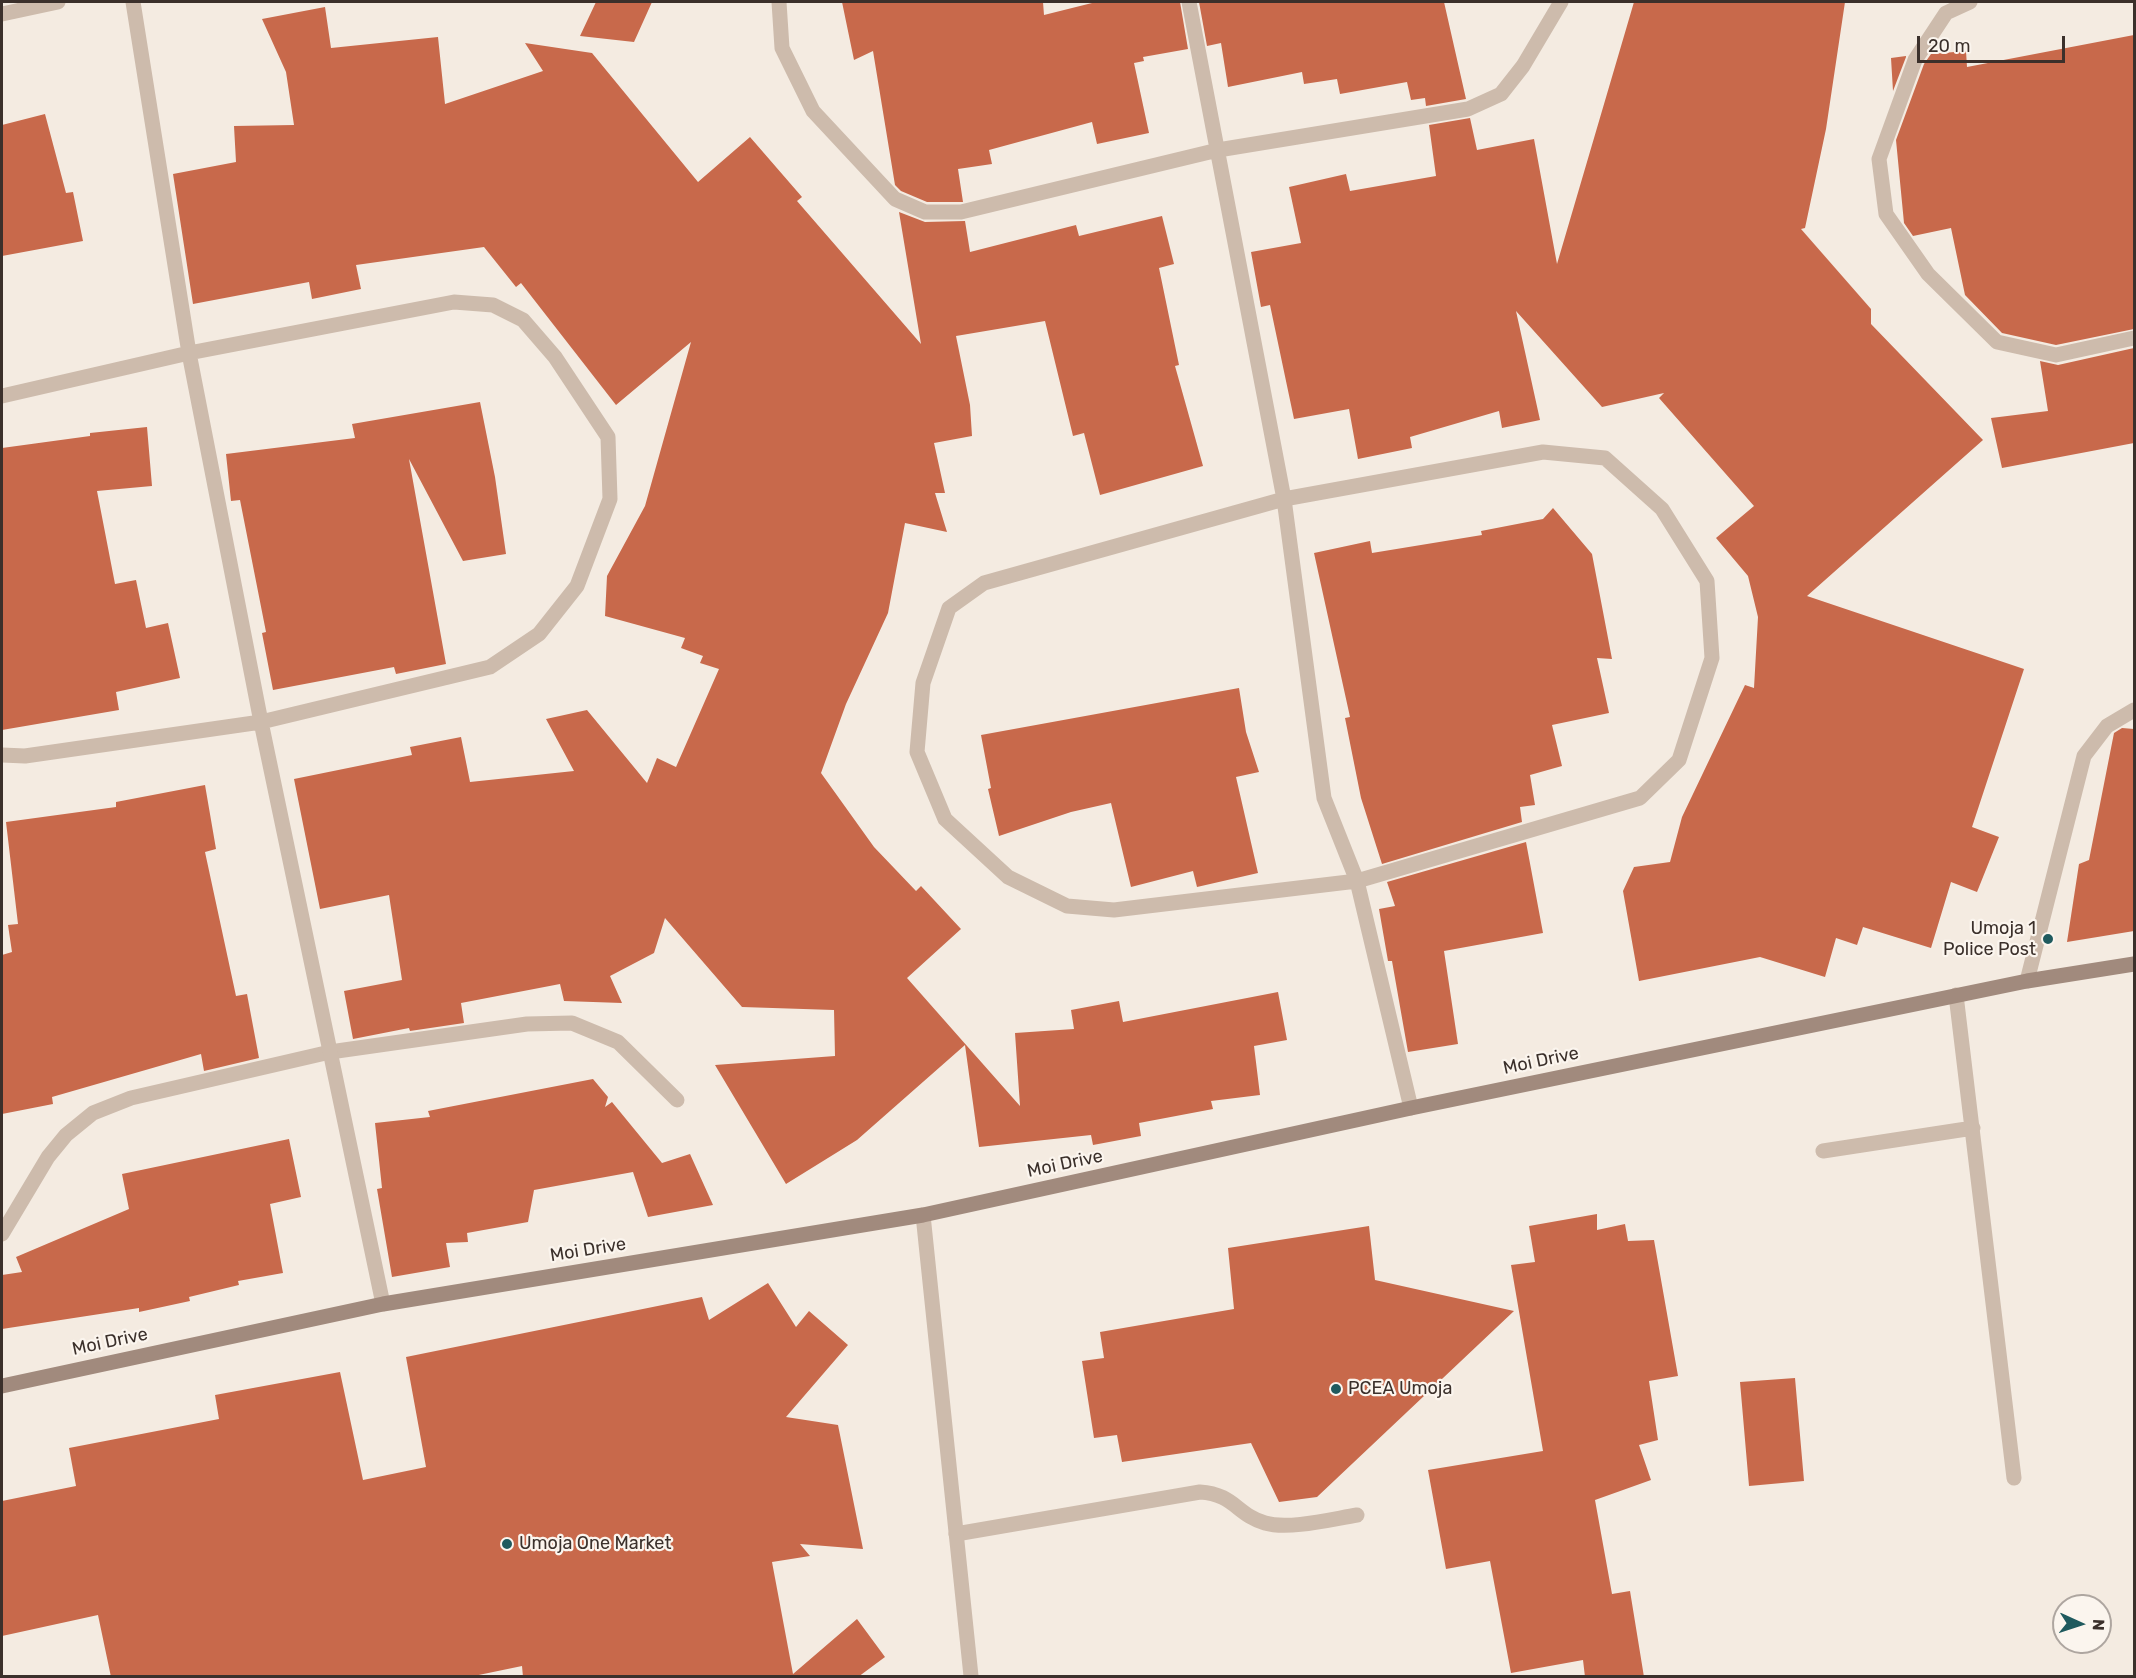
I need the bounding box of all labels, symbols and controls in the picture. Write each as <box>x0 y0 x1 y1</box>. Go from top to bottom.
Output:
scale bar <box>1920 24 2068 62</box>
text: 20 m <box>1928 35 1970 57</box>
place label: Umoja 1 Police Post <box>1943 918 2036 960</box>
marker: Umoja 1 Police Post <box>2041 932 2055 946</box>
street label: Moi Drive <box>1501 1042 1581 1080</box>
street label: Moi Drive <box>1025 1145 1105 1183</box>
street label: Moi Drive <box>548 1233 628 1267</box>
street label: Moi Drive <box>70 1323 150 1361</box>
place label: PCEA Umoja <box>1348 1378 1452 1400</box>
marker: PCEA Umoja <box>1329 1382 1343 1396</box>
place label: Umoja One Market <box>519 1533 671 1555</box>
marker: Umoja One Market <box>500 1537 514 1551</box>
north arrow <box>2052 1594 2112 1654</box>
text: N <box>2089 1619 2108 1631</box>

